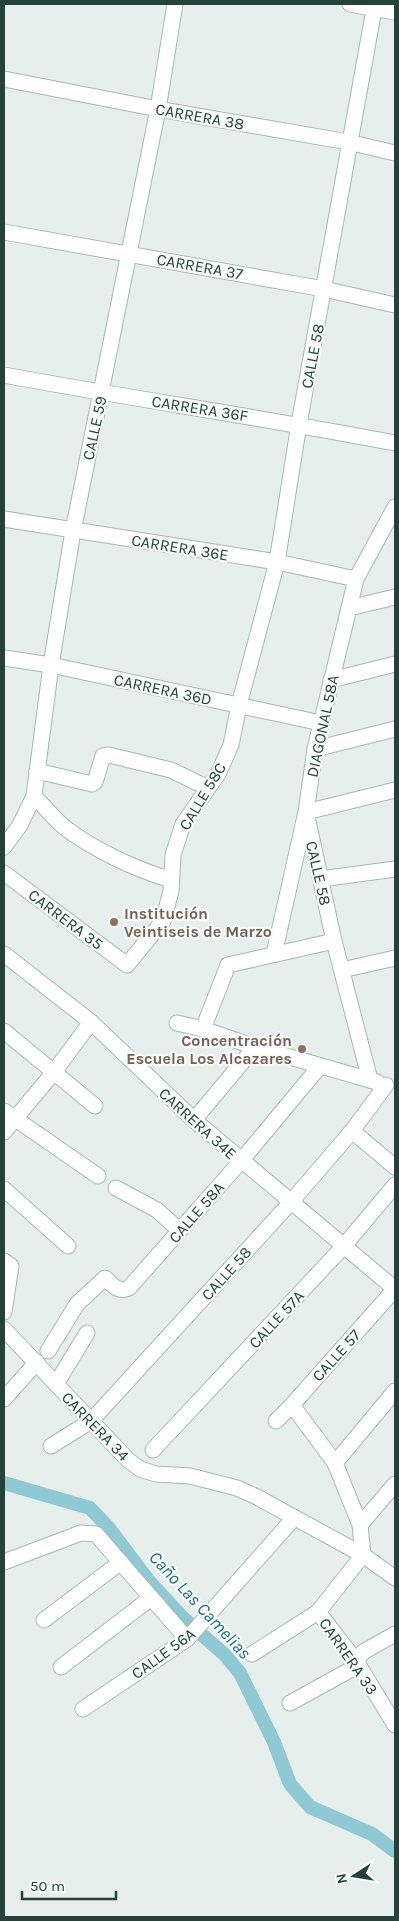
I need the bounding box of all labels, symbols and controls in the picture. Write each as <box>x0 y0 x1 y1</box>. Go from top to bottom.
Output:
street label: CARRERA 38 <box>154 99 246 134</box>
street label: CARRERA 37 <box>155 250 245 284</box>
street label: CALLE 58 <box>297 322 328 390</box>
street label: CARRERA 36F <box>150 391 249 425</box>
street label: CALLE 59 <box>78 394 111 462</box>
street label: CARRERA 36E <box>130 530 230 565</box>
street label: CARRERA 36D <box>112 670 214 709</box>
street label: DIAGONAL 58A <box>302 673 343 779</box>
street label: CALLE 58C <box>175 759 230 833</box>
street label: CALLE 58 <box>302 839 335 907</box>
street label: CARRERA 35 <box>24 885 107 954</box>
place label: Institución Veintiseis de Marzo <box>124 904 272 941</box>
marker: Institución Veintiseis de Marzo <box>108 916 120 928</box>
place label: Concentración Escuela Los Alcazares <box>126 1031 292 1068</box>
marker: Concentración Escuela Los Alcazares <box>296 1043 308 1055</box>
street label: CARRERA 34E <box>155 1084 240 1163</box>
street label: CALLE 58A <box>165 1178 228 1247</box>
street label: CALLE 58 <box>197 1243 255 1304</box>
street label: CALLE 57A <box>245 1286 308 1352</box>
street label: CALLE 57 <box>308 1325 365 1385</box>
street label: CARRERA 34 <box>58 1388 133 1465</box>
water label: Caño Las Camelias <box>144 1546 256 1664</box>
street label: CARRERA 33 <box>315 1614 382 1698</box>
street label: CALLE 56A <box>128 1624 199 1683</box>
north arrow <box>329 1851 379 1901</box>
scale bar <box>22 1868 116 1900</box>
text: N <box>332 1872 351 1885</box>
text: 50 m <box>30 1877 65 1895</box>

